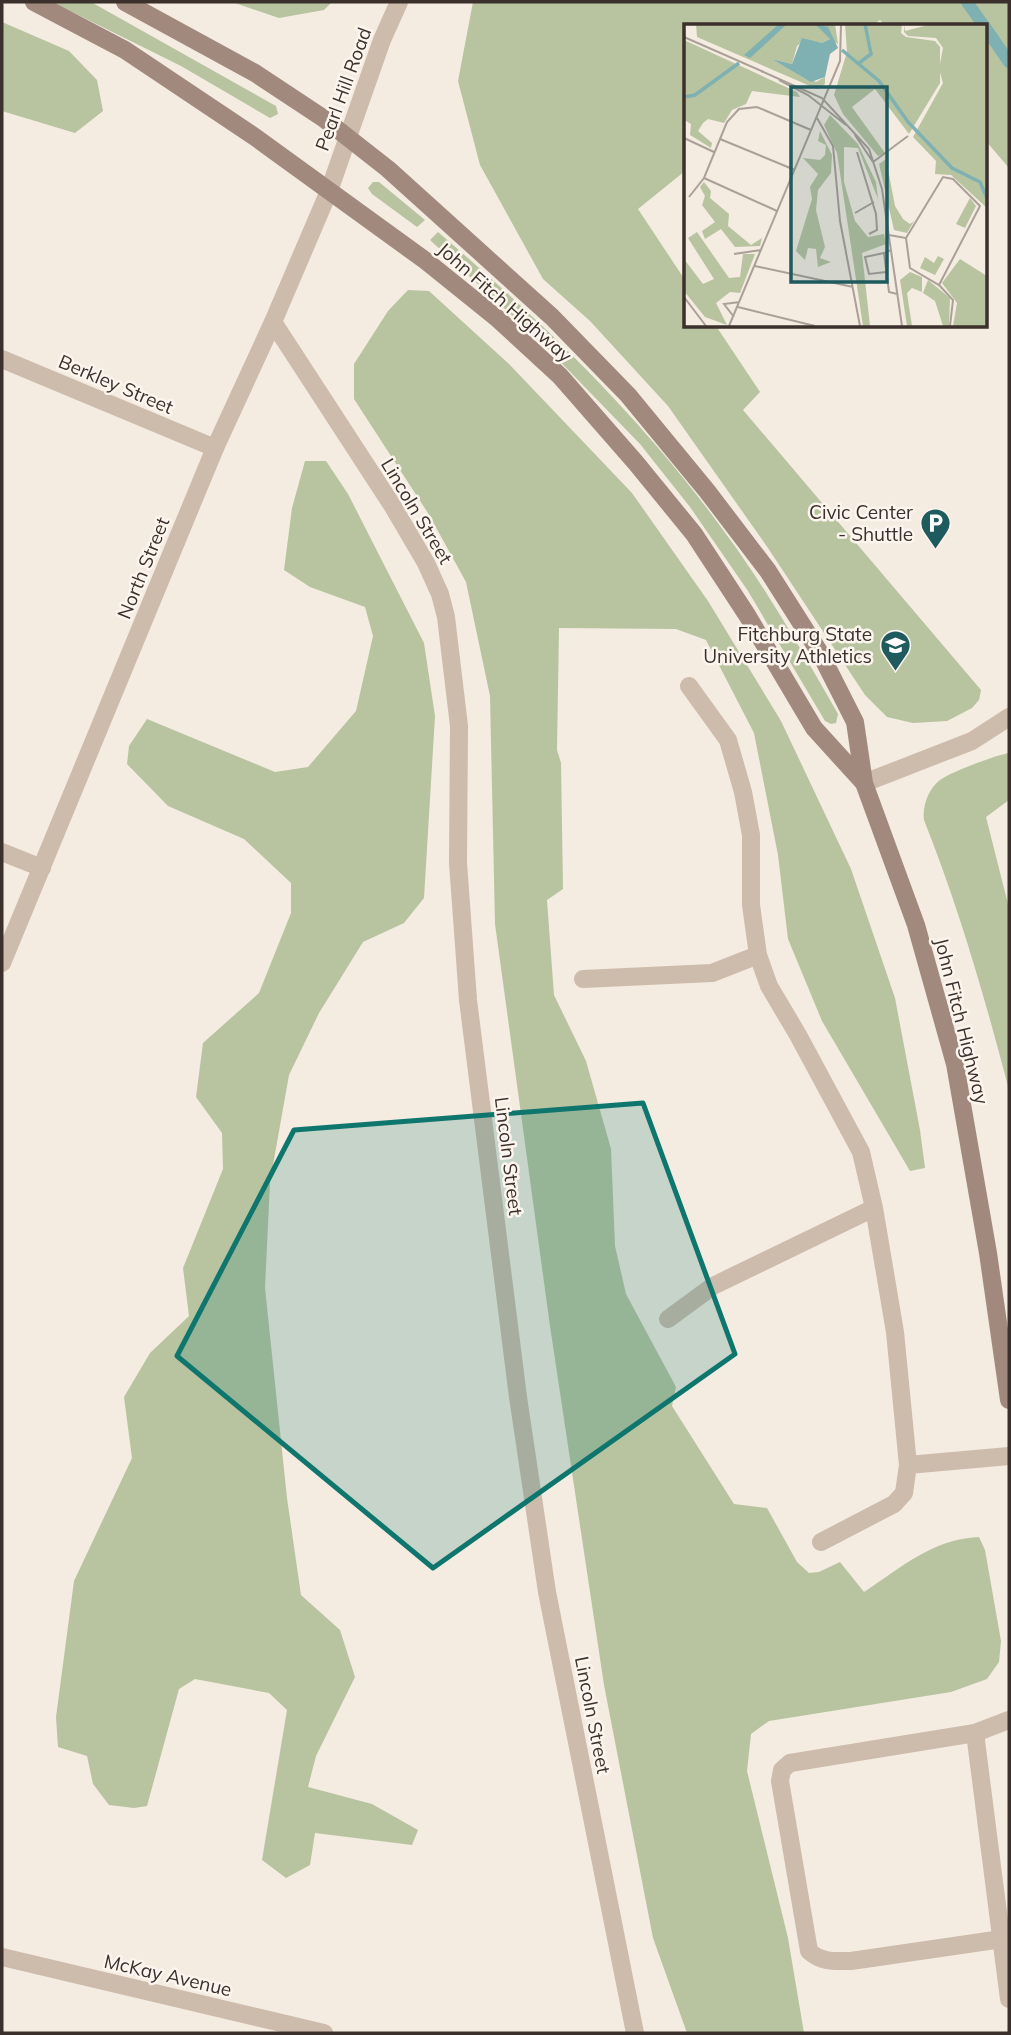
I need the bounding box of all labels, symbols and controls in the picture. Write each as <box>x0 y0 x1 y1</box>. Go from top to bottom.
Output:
street label: Pearl Hill Road <box>310 24 376 154</box>
inset map <box>684 24 986 327</box>
street label: John Fitch Highway <box>433 237 577 367</box>
street label: Berkley Street <box>55 349 177 419</box>
street label: Lincoln Street <box>376 454 458 569</box>
place label: Civic Center - Shuttle <box>809 500 913 546</box>
parking icon: Civic Center - Shuttle <box>919 506 953 550</box>
street label: North Street <box>112 513 174 622</box>
place label: Fitchburg State University Athletics <box>703 622 872 668</box>
school or university icon: Fitchburg State University Athletics <box>878 628 912 672</box>
street label: John Fitch Highway <box>930 935 994 1107</box>
street label: Lincoln Street <box>490 1095 528 1217</box>
street label: Lincoln Street <box>570 1654 616 1776</box>
street label: McKay Avenue <box>102 1949 234 2001</box>

